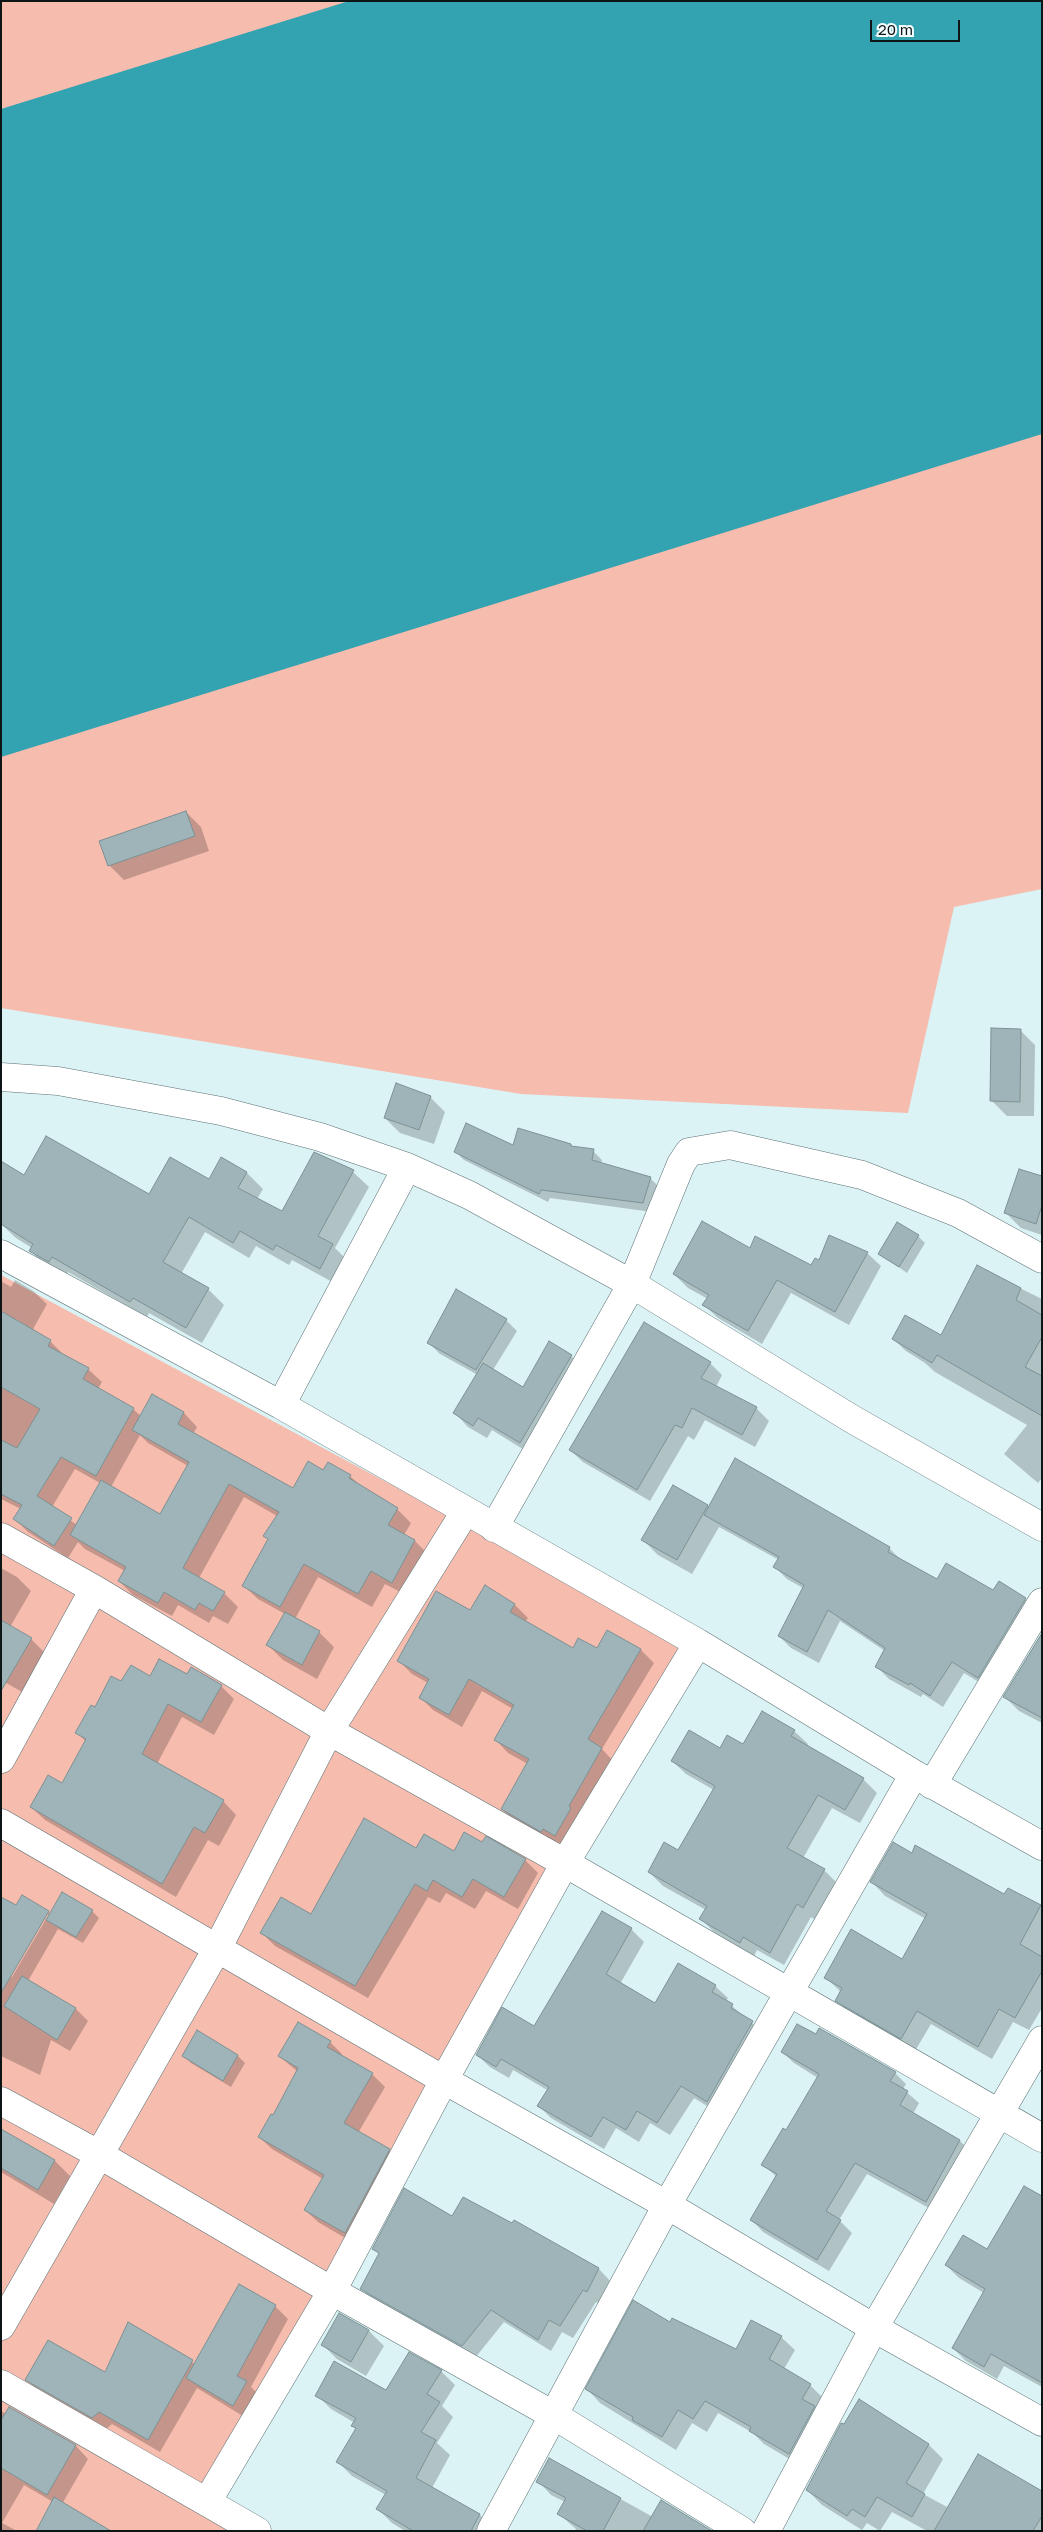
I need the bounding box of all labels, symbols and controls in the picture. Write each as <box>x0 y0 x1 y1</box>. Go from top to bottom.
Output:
scale bar <box>873 10 963 42</box>
text: 20 m <box>878 20 913 38</box>

